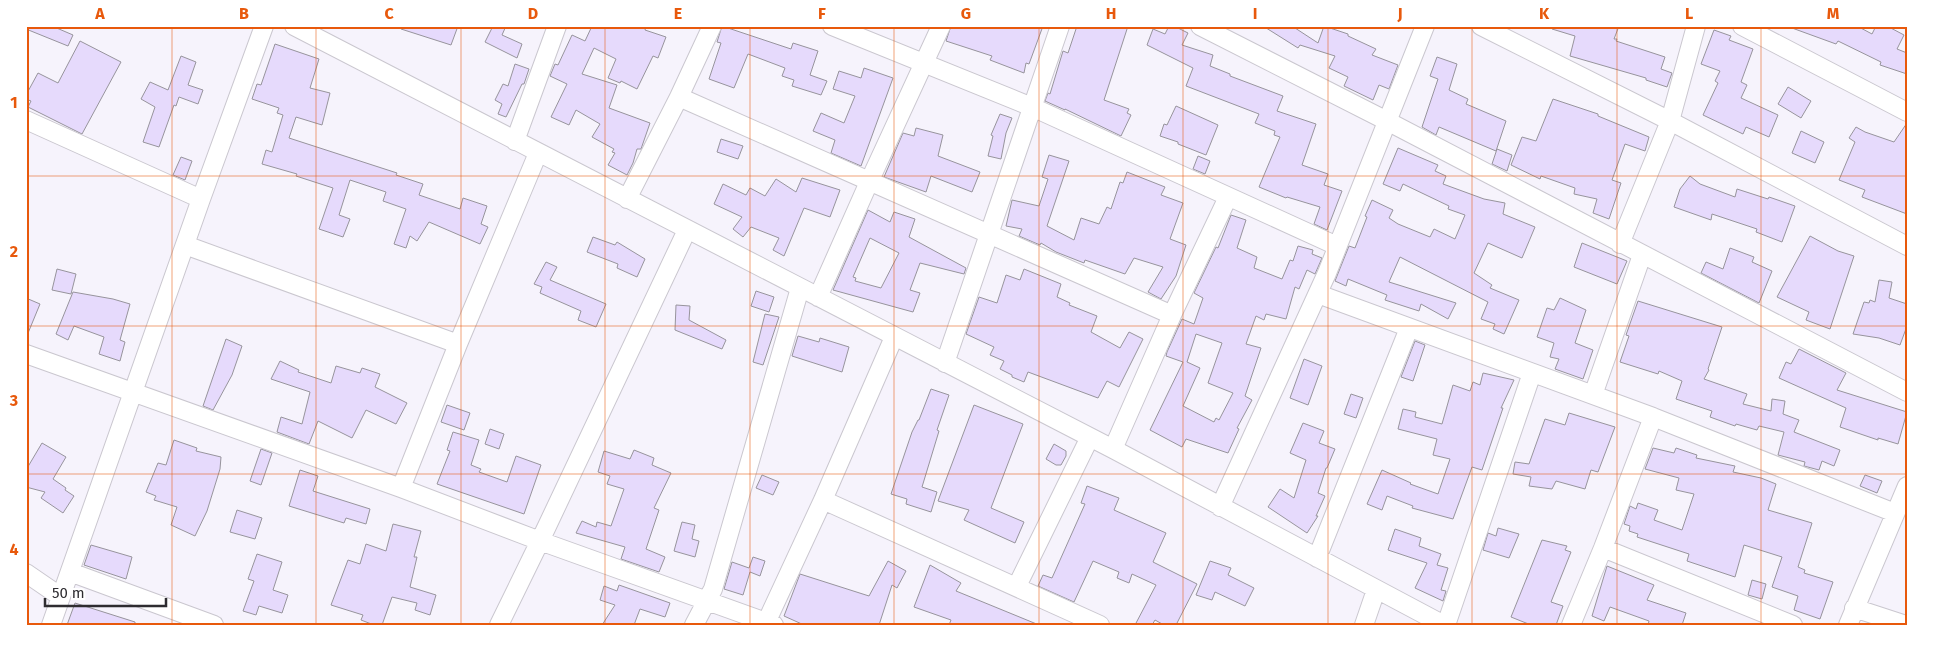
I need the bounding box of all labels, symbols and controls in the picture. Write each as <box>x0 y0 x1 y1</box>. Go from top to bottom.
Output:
text: A <box>94 4 105 23</box>
text: B <box>239 4 249 23</box>
text: C <box>384 4 394 23</box>
text: D <box>528 4 538 23</box>
text: E <box>674 4 682 23</box>
text: F <box>818 4 826 23</box>
text: G <box>961 4 971 23</box>
text: H <box>1106 4 1116 23</box>
text: I <box>1253 4 1257 23</box>
text: J <box>1396 4 1403 23</box>
text: K <box>1539 4 1550 23</box>
text: L <box>1685 4 1693 23</box>
text: M <box>1827 4 1840 23</box>
text: 1 <box>10 93 18 112</box>
text: 2 <box>10 242 18 261</box>
text: 3 <box>9 391 18 410</box>
text: 4 <box>9 540 19 559</box>
scale bar <box>45 576 166 608</box>
text: 50 m <box>52 584 85 602</box>

